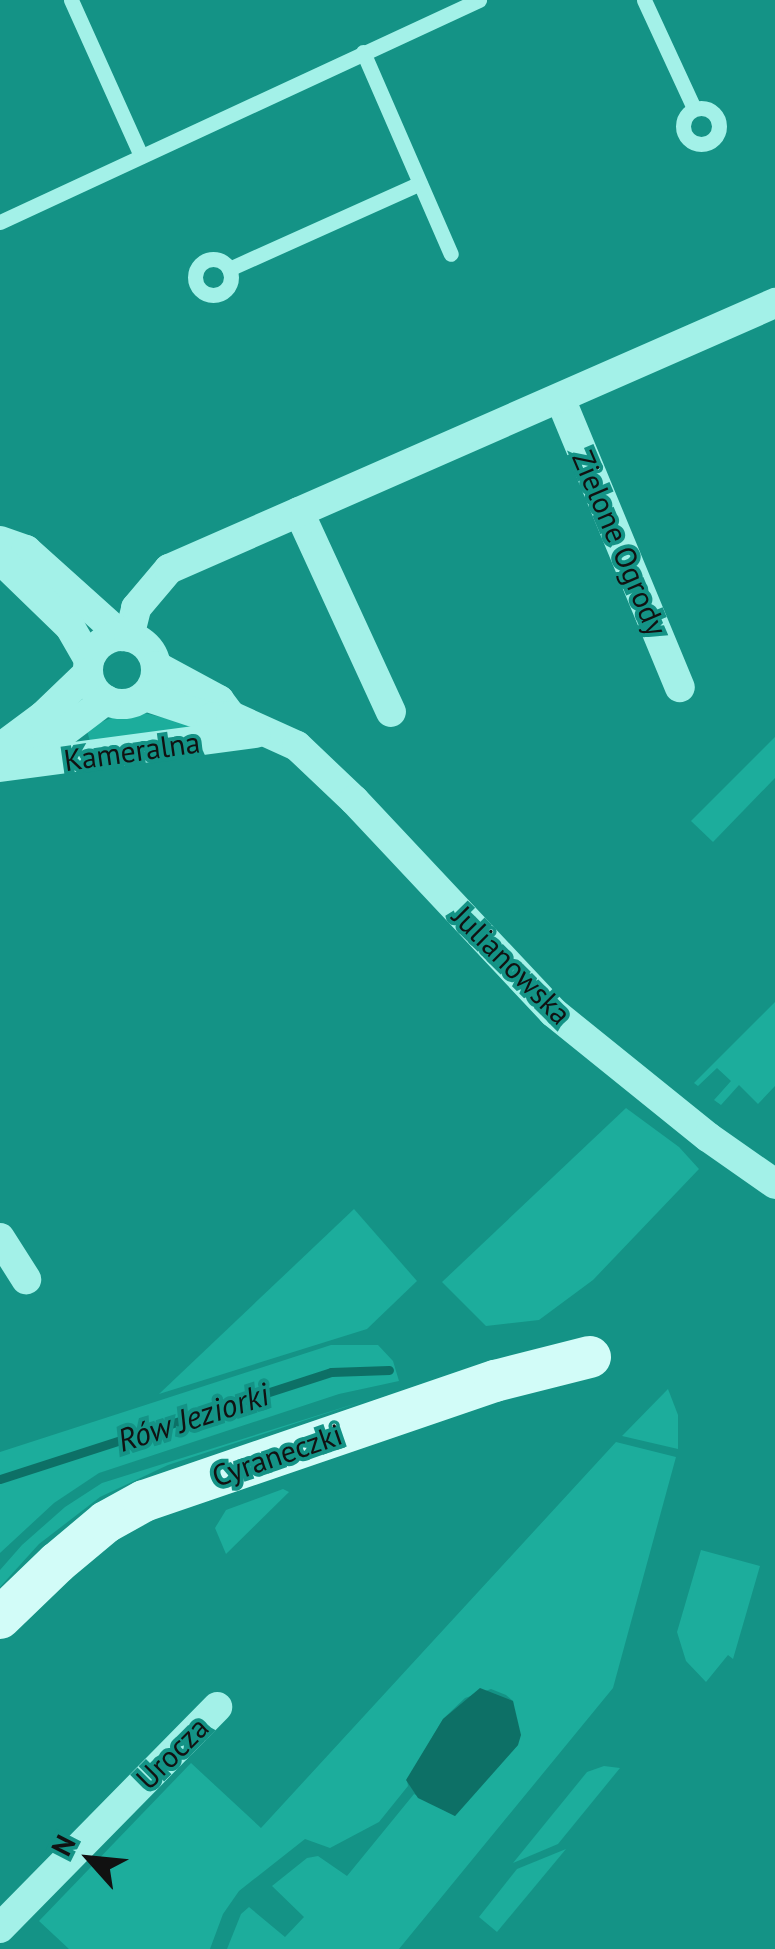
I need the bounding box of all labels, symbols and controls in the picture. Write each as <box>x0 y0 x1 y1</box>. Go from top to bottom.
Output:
street label: Zielone Ogrody <box>565 445 675 641</box>
street label: Kameralna <box>62 724 202 778</box>
street label: Julianowska <box>445 898 579 1032</box>
water label: Rów Jeziorki <box>112 1374 274 1460</box>
street label: Cyraneczki <box>207 1416 347 1494</box>
street label: Urocza <box>128 1709 216 1797</box>
north arrow <box>40 1809 140 1909</box>
text: N <box>42 1829 83 1862</box>

